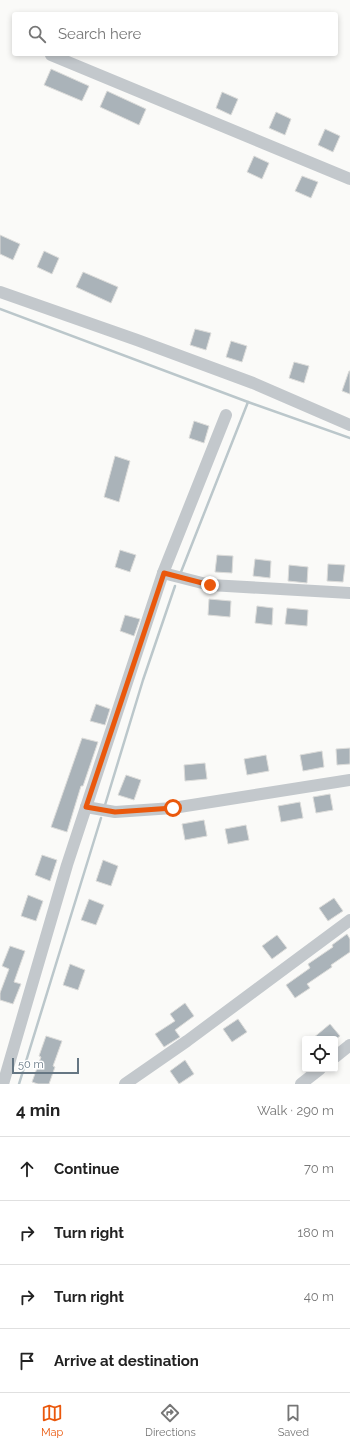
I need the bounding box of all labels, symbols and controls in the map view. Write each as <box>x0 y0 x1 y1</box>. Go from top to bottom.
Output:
search box <box>12 12 338 56</box>
icon: search <box>26 23 48 45</box>
text: Search here <box>58 25 141 43</box>
route end <box>201 576 219 594</box>
route start <box>164 799 182 817</box>
map controls <box>302 1036 338 1072</box>
button: locate <box>302 1036 338 1072</box>
scale bar <box>12 1056 79 1075</box>
text: 50 m <box>18 1058 44 1071</box>
text: 4 min <box>16 1100 60 1120</box>
text: Walk · 290 m <box>257 1103 334 1118</box>
icon: ahead <box>16 1158 38 1180</box>
text: Continue <box>54 1160 119 1178</box>
text: 70 m <box>304 1161 334 1176</box>
icon: right <box>16 1222 38 1244</box>
text: Turn right <box>54 1224 124 1242</box>
text: 180 m <box>298 1225 334 1240</box>
icon: right <box>16 1286 38 1308</box>
text: Turn right <box>54 1288 124 1306</box>
text: 40 m <box>304 1289 334 1304</box>
icon: arrive <box>16 1350 38 1372</box>
text: Arrive at destination <box>54 1352 199 1370</box>
tab: Map <box>41 1402 63 1439</box>
tab: Directions <box>145 1402 196 1439</box>
tab: Saved <box>278 1402 309 1439</box>

